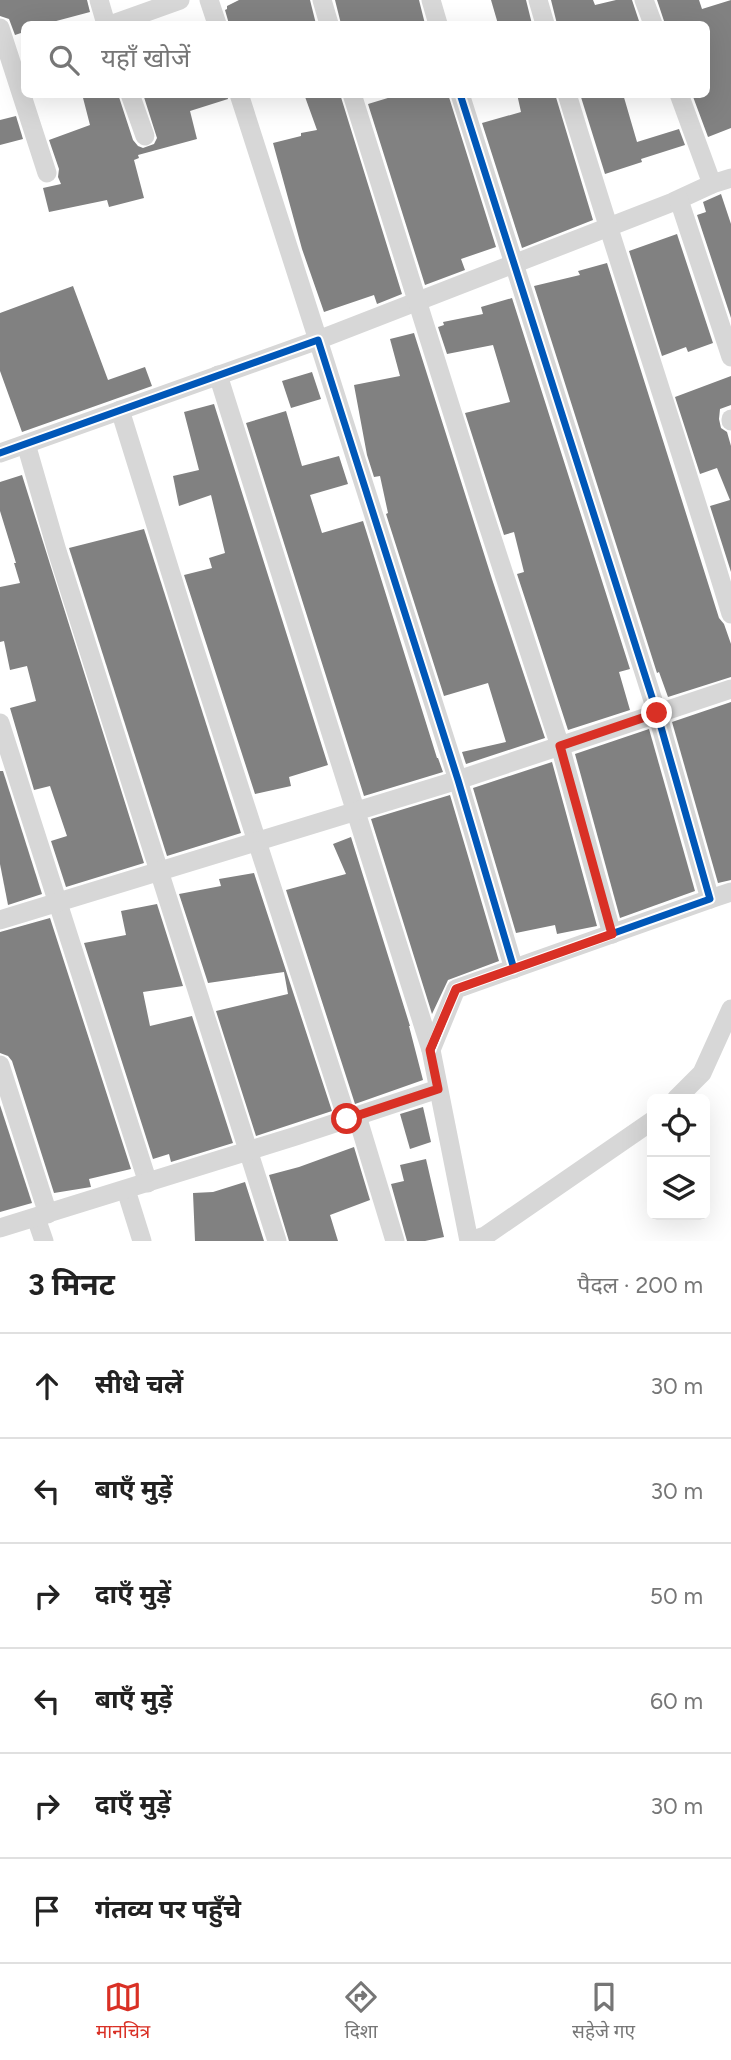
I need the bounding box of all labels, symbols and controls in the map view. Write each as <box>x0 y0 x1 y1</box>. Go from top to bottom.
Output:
search box <box>21 21 710 98</box>
icon: search <box>45 41 83 79</box>
text: यहाँ खोजें <box>101 42 190 74</box>
route end <box>641 697 672 728</box>
map controls <box>647 1094 710 1220</box>
button: locate <box>647 1094 710 1157</box>
route start <box>331 1103 362 1134</box>
button: layers <box>647 1157 710 1220</box>
text: 3 मिनट <box>28 1266 115 1303</box>
text: पैदल · 200 m <box>577 1271 703 1299</box>
icon: ahead <box>28 1367 66 1405</box>
text: सीधे चलें <box>95 1368 183 1400</box>
text: 30 m <box>650 1372 703 1400</box>
icon: left <box>28 1472 66 1510</box>
text: बाएँ मुड़ें <box>95 1473 172 1505</box>
text: 30 m <box>650 1477 703 1505</box>
icon: right <box>28 1577 66 1615</box>
text: दाएँ मुड़ें <box>95 1578 171 1610</box>
text: 50 m <box>650 1582 703 1610</box>
icon: left <box>28 1682 66 1720</box>
text: बाएँ मुड़ें <box>95 1683 172 1715</box>
text: 60 m <box>650 1687 703 1715</box>
icon: right <box>28 1787 66 1825</box>
text: दाएँ मुड़ें <box>95 1788 171 1820</box>
text: 30 m <box>650 1792 703 1820</box>
icon: arrive <box>28 1892 66 1930</box>
text: गंतव्य पर पहुँचे <box>95 1893 241 1925</box>
tab: मानचित्र <box>96 1978 150 2046</box>
tab: दिशा <box>342 1978 380 2046</box>
tab: सहेजे गए <box>572 1978 635 2046</box>

